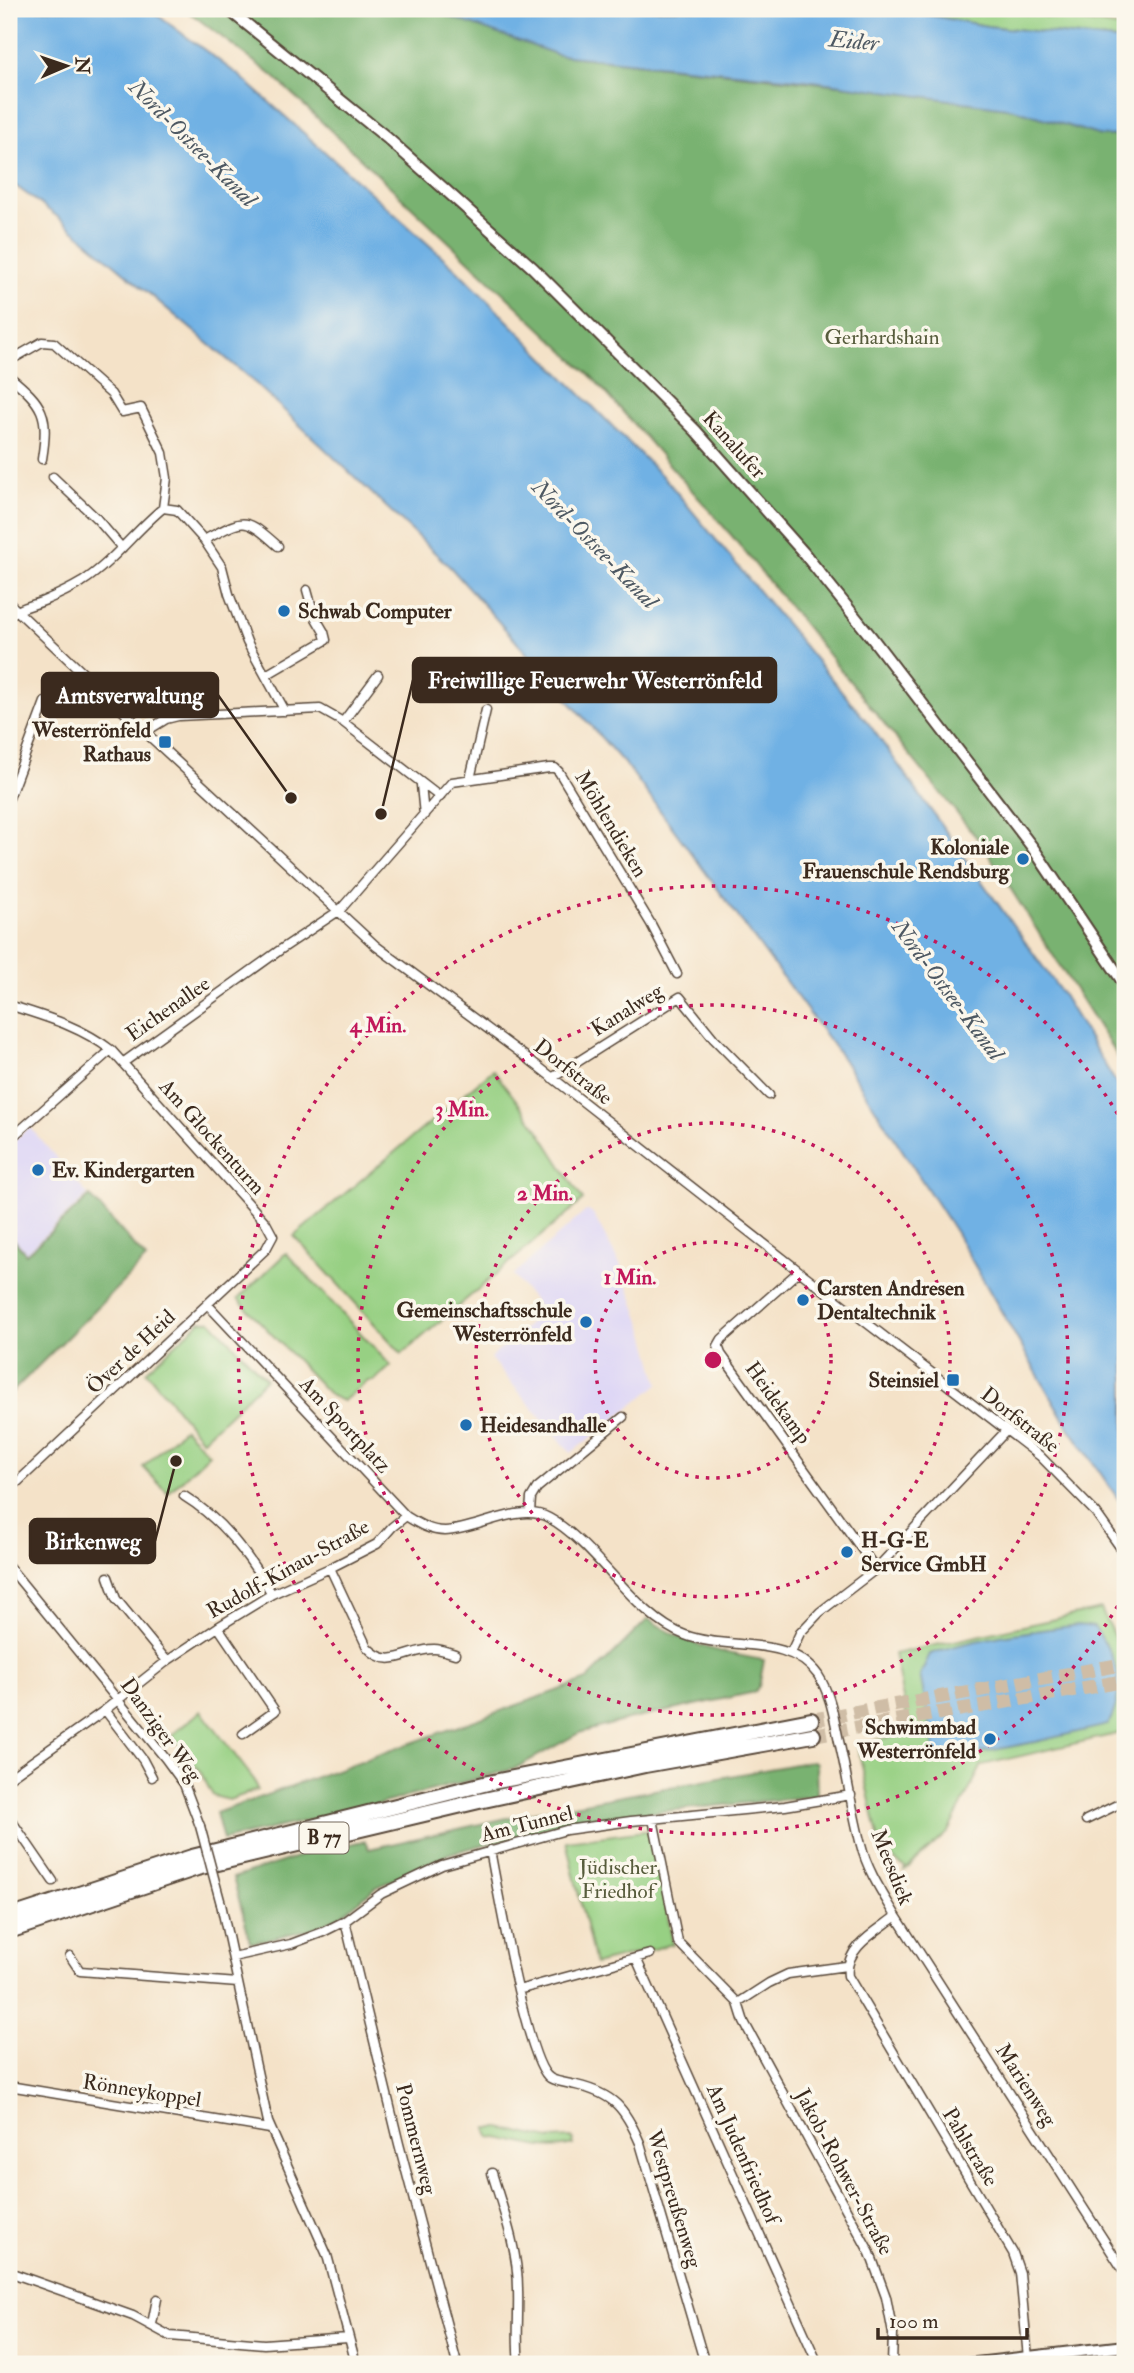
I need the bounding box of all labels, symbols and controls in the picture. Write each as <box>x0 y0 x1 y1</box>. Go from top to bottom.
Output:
water label: Eider <box>826 24 881 58</box>
north arrow <box>32 32 102 102</box>
text: N <box>70 56 94 75</box>
water label: Nord-Ostsee-Kanal <box>122 72 264 214</box>
park label: Gerhardshain <box>824 324 940 351</box>
street label: Kanalufer <box>696 405 772 485</box>
water label: Nord-Ostsee-Kanal <box>525 472 665 616</box>
place label: Schwab Computer <box>298 598 453 625</box>
marker: Schwab Computer <box>276 603 292 619</box>
callout: Freiwillige Feuerwehr Westerrönfeld <box>413 658 776 702</box>
text: Freiwillige Feuerwehr Westerrönfeld <box>428 666 763 696</box>
callout: Amtsverwaltung <box>42 673 218 717</box>
text: Amtsverwaltung <box>55 681 205 711</box>
place label: Westerrönfeld Rathaus <box>31 717 152 768</box>
marker: Westerrönfeld Rathaus <box>157 734 173 750</box>
street label: Möhlendieken <box>569 766 653 882</box>
place label: Koloniale Frauenschule Rendsburg <box>802 834 1010 885</box>
marker: Koloniale Frauenschule Rendsburg <box>1015 851 1031 867</box>
water label: Nord-Ostsee-Kanal <box>885 913 1011 1067</box>
street label: Eichenallee <box>121 970 215 1048</box>
street label: Kanalweg <box>586 977 669 1043</box>
text: 4 Min. <box>349 1012 406 1039</box>
street label: Dorfstraße <box>528 1033 618 1111</box>
street label: Am Glockenturm <box>152 1073 271 1200</box>
text: 3 Min. <box>435 1096 489 1123</box>
place label: Ev. Kindergarten <box>52 1157 195 1184</box>
marker: Ev. Kindergarten <box>30 1162 46 1178</box>
text: 2 Min. <box>517 1180 573 1207</box>
text: 1 Min. <box>604 1264 656 1291</box>
place label: Carsten Andresen Dentaltechnik <box>817 1275 965 1326</box>
marker: Carsten Andresen Dentaltechnik <box>795 1292 811 1308</box>
place label: Gemeinschaftsschule Westerrönfeld <box>397 1297 573 1348</box>
street label: Över de Heid <box>81 1303 182 1400</box>
marker: Gemeinschaftsschule Westerrönfeld <box>578 1314 594 1330</box>
centre of rings <box>701 1348 725 1372</box>
street label: Heidekamp <box>739 1356 817 1450</box>
place label: Steinsiel <box>868 1367 940 1394</box>
street label: Am Sportplatz <box>293 1370 397 1479</box>
marker: Steinsiel <box>945 1372 961 1388</box>
street label: Dorfstraße <box>975 1381 1065 1459</box>
place label: Heidesandhalle <box>480 1412 607 1439</box>
marker: Heidesandhalle <box>458 1417 474 1433</box>
street label: Rudolf-Kinau-Straße <box>202 1513 374 1625</box>
callout: Birkenweg <box>30 1519 155 1563</box>
text: Birkenweg <box>45 1527 143 1557</box>
place label: H-G-E Service GmbH <box>861 1527 987 1578</box>
marker: H-G-E Service GmbH <box>839 1544 855 1560</box>
street label: Danziger Weg <box>114 1673 208 1788</box>
place label: Schwimmbad Westerrönfeld <box>856 1714 977 1765</box>
marker: Schwimmbad Westerrönfeld <box>982 1731 998 1747</box>
street label: Am Tunnel <box>477 1799 577 1849</box>
road number: B 77 <box>300 1822 348 1854</box>
street label: Meesdiek <box>865 1825 919 1909</box>
park label: Jüdischer Friedhof <box>578 1854 658 1905</box>
street label: Marienweg <box>989 2038 1063 2132</box>
street label: Rönneykoppel <box>81 2068 204 2114</box>
street label: Am Judenfriedhof <box>700 2079 787 2231</box>
street label: Pommernweg <box>389 2081 443 2198</box>
street label: Jakob-Rohwer-Straße <box>788 2083 899 2260</box>
street label: Pahlstraße <box>936 2103 1004 2192</box>
street label: Westpreußenweg <box>640 2126 708 2272</box>
scale bar <box>878 2296 1027 2340</box>
text: 100 m <box>889 2308 939 2335</box>

